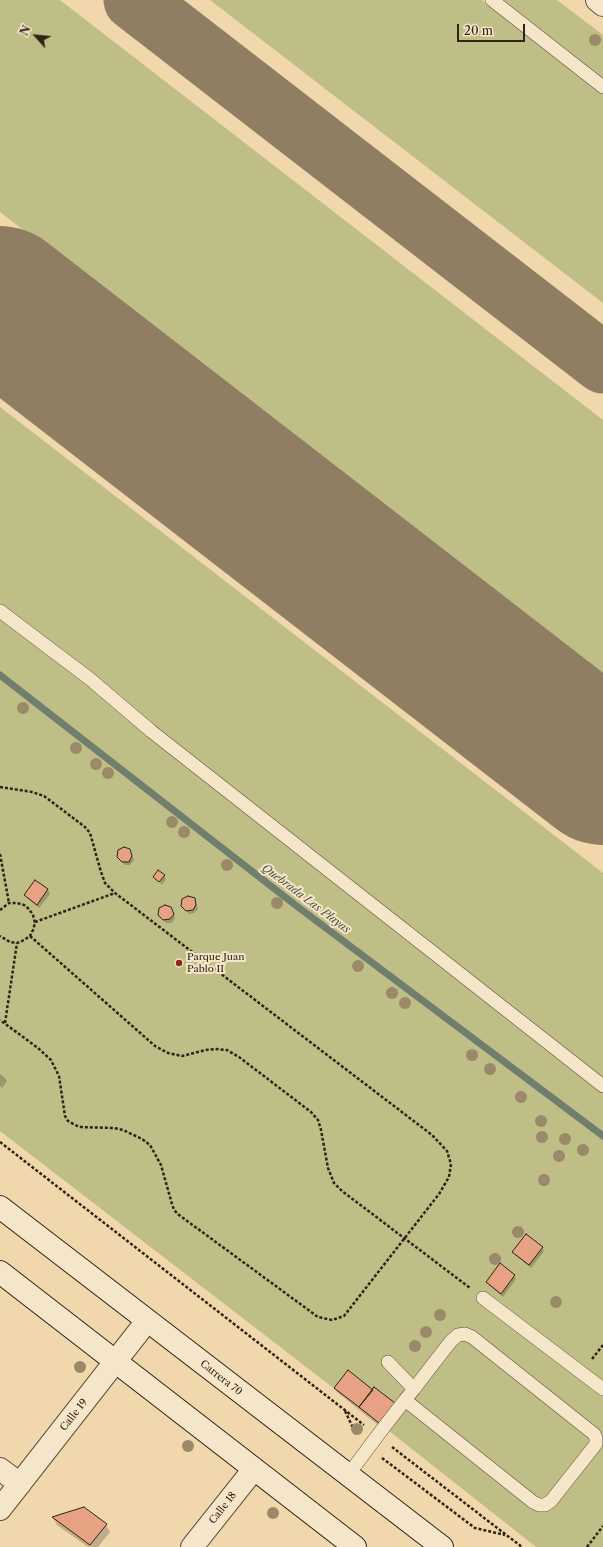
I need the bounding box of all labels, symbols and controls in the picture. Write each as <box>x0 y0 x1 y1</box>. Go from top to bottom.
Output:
north arrow <box>16 16 56 56</box>
scale bar <box>459 16 527 42</box>
text: N <box>17 23 34 38</box>
text: 20 m <box>464 23 493 38</box>
water label: Quebrada Las Playas <box>259 862 353 936</box>
place label: Parque Juan Pablo II <box>187 951 244 974</box>
marker: Parque Juan Pablo II <box>174 958 184 968</box>
street label: Carrera 70 <box>198 1358 244 1398</box>
street label: Calle 19 <box>58 1397 90 1433</box>
street label: Calle 18 <box>207 1490 239 1526</box>

